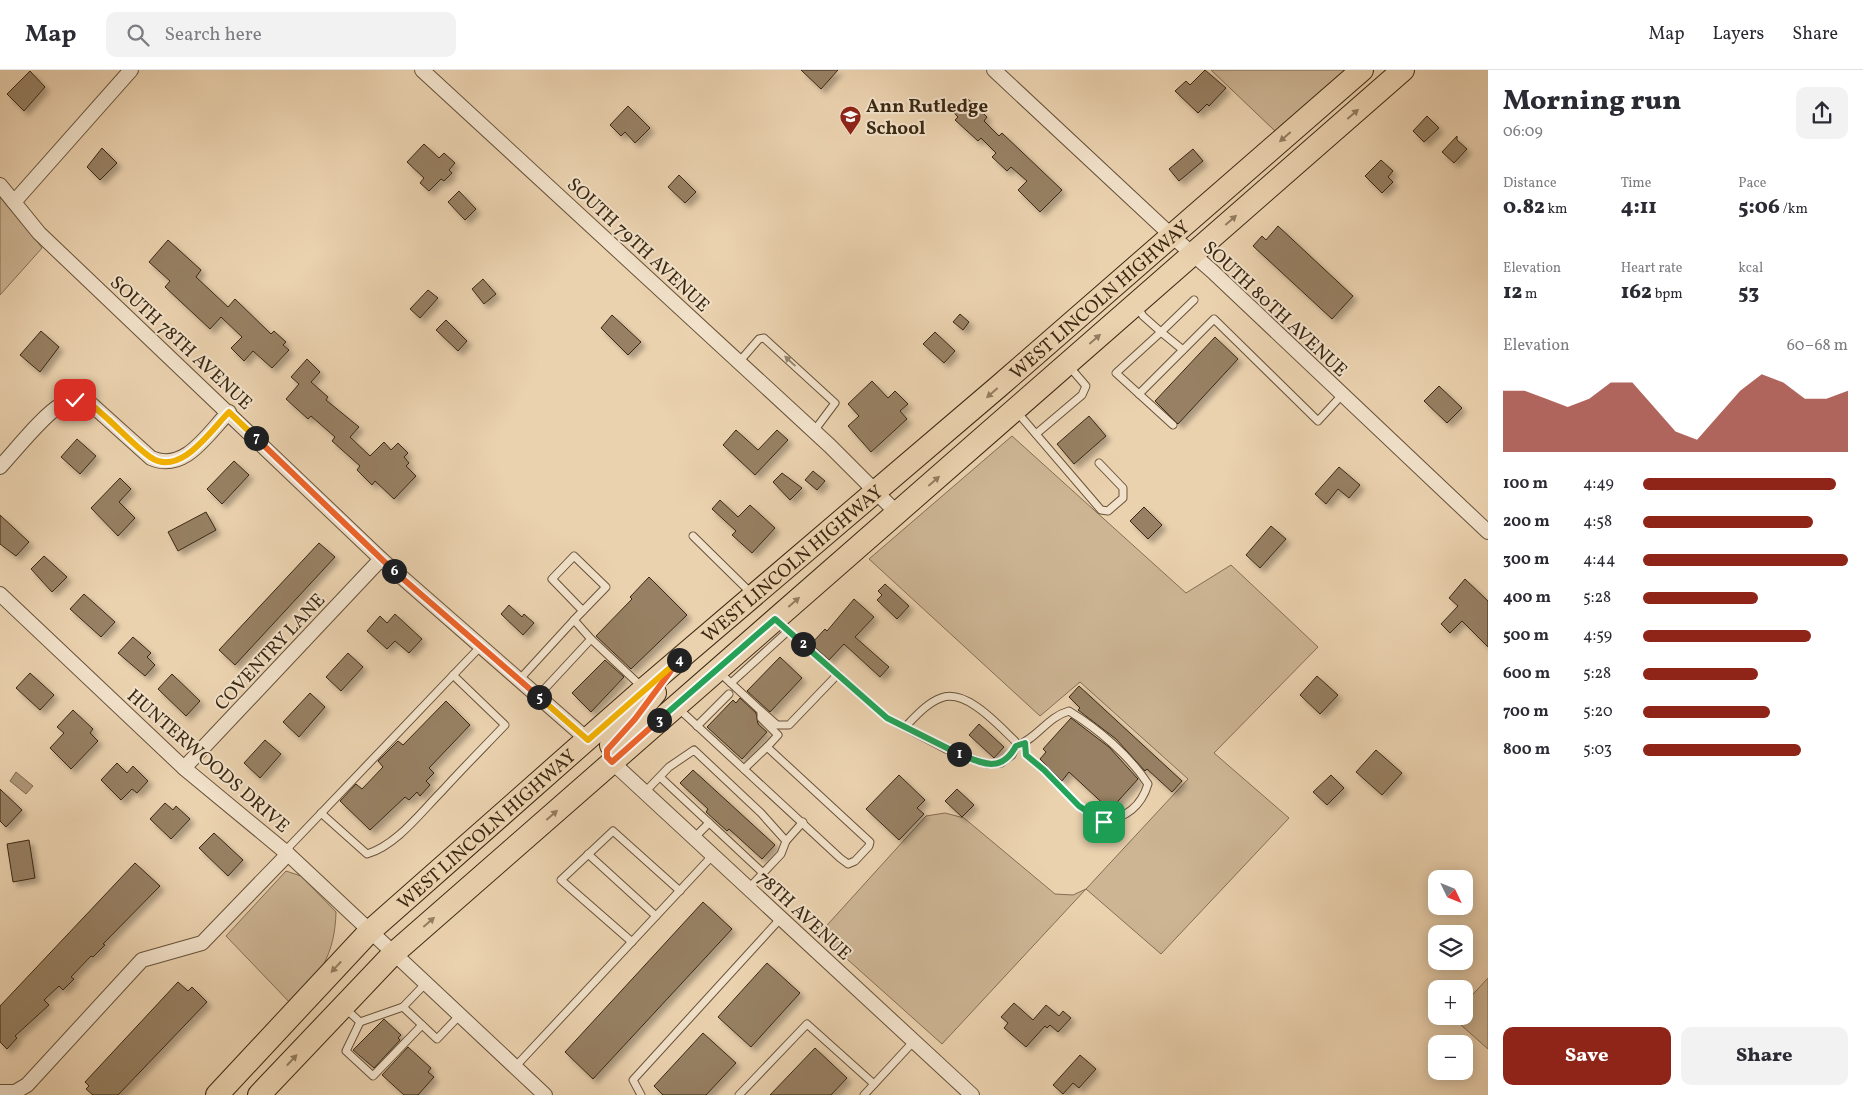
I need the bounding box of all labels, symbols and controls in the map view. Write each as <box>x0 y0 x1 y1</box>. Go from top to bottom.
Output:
search box <box>106 12 456 57</box>
text: Map <box>25 18 76 52</box>
icon: search <box>124 21 152 49</box>
text: Search here <box>164 22 262 48</box>
text: Map <box>1648 22 1684 47</box>
text: Layers <box>1712 22 1764 47</box>
text: Share <box>1792 22 1838 47</box>
text: Morning run <box>1503 82 1681 121</box>
button: share <box>1796 87 1848 139</box>
place label: Ann Rutledge School <box>866 94 988 142</box>
school or university icon: Ann Rutledge School <box>838 104 862 135</box>
one-way arrow <box>1347 108 1360 119</box>
text: 06:09 <box>1503 121 1543 143</box>
one-way arrow <box>1280 131 1292 143</box>
street label: SOUTH 79TH AVENUE <box>560 172 715 319</box>
text: Distance <box>1503 174 1557 193</box>
text: Time <box>1621 174 1651 193</box>
text: Pace <box>1738 174 1766 193</box>
text: 0.82 <box>1503 193 1545 222</box>
text: 4:11 <box>1621 193 1657 222</box>
text: 5:06 <box>1738 193 1780 222</box>
text: km <box>1545 200 1568 219</box>
text: /km <box>1780 200 1808 219</box>
one-way arrow <box>1224 214 1236 226</box>
street label: WEST LINCOLN HIGHWAY <box>1005 215 1196 386</box>
street label: SOUTH 80TH AVENUE <box>1197 235 1353 383</box>
text: Elevation <box>1503 259 1561 278</box>
text: Heart rate <box>1621 259 1682 278</box>
text: kcal <box>1738 259 1763 278</box>
street label: SOUTH 78TH AVENUE <box>104 270 258 416</box>
text: 12 <box>1503 278 1522 307</box>
text: 162 <box>1621 278 1652 307</box>
text: 53 <box>1738 278 1759 307</box>
text: m <box>1522 285 1538 304</box>
text: bpm <box>1652 285 1683 304</box>
one-way arrow <box>1089 333 1101 345</box>
text: Elevation <box>1503 335 1570 357</box>
text: 60–68 m <box>1787 335 1848 357</box>
one-way arrow <box>784 355 796 367</box>
pin <box>54 379 96 421</box>
icon: check <box>61 386 89 414</box>
one-way arrow <box>985 388 998 399</box>
pin: 7 <box>244 426 268 450</box>
text: 7 <box>253 429 260 448</box>
text: 100 m <box>1503 473 1548 495</box>
text: 4:49 <box>1583 473 1614 495</box>
one-way arrow <box>927 475 940 486</box>
street label: WEST LINCOLN HIGHWAY <box>697 480 889 649</box>
text: 200 m <box>1503 511 1550 533</box>
text: 4:58 <box>1583 511 1612 533</box>
text: 300 m <box>1503 549 1549 571</box>
text: 4:44 <box>1583 549 1615 571</box>
pin: 6 <box>382 558 406 584</box>
text: 6 <box>391 562 398 581</box>
text: 400 m <box>1503 587 1551 609</box>
text: 5:28 <box>1583 587 1611 609</box>
street label: COVENTRY LANE <box>209 588 332 717</box>
one-way arrow <box>787 597 800 608</box>
text: 500 m <box>1503 625 1549 647</box>
text: 4:59 <box>1583 625 1612 647</box>
pin: 2 <box>790 632 816 656</box>
text: 2 <box>800 635 807 654</box>
pin: 4 <box>666 648 692 672</box>
text: 4 <box>675 651 684 670</box>
text: 600 m <box>1503 663 1550 685</box>
text: 5:28 <box>1583 663 1611 685</box>
street label: HUNTERWOODS DRIVE <box>121 684 295 839</box>
pin: 5 <box>526 684 552 710</box>
text: 5 <box>536 688 543 707</box>
text: 700 m <box>1503 701 1549 723</box>
text: 5:20 <box>1583 701 1613 723</box>
pin: 3 <box>646 708 672 732</box>
text: 3 <box>656 711 663 730</box>
text: 800 m <box>1503 739 1550 761</box>
text: 5:03 <box>1583 739 1612 761</box>
pin: 1 <box>946 742 972 766</box>
street label: WEST LINCOLN HIGHWAY <box>392 744 582 916</box>
text: 1 <box>957 745 962 764</box>
pin <box>1083 801 1125 843</box>
icon: arrive <box>1090 808 1118 836</box>
one-way arrow <box>545 809 557 821</box>
street label: 78TH AVENUE <box>751 866 857 967</box>
north arrow <box>1428 870 1472 915</box>
map controls <box>1428 870 1473 1080</box>
one-way arrow <box>423 916 436 927</box>
button: layers <box>1428 925 1473 970</box>
one-way arrow <box>330 961 342 973</box>
button: + <box>1428 980 1473 1025</box>
button: Save <box>1503 1027 1671 1085</box>
button: Share <box>1681 1027 1848 1085</box>
button: − <box>1428 1035 1473 1080</box>
one-way arrow <box>286 1054 298 1066</box>

